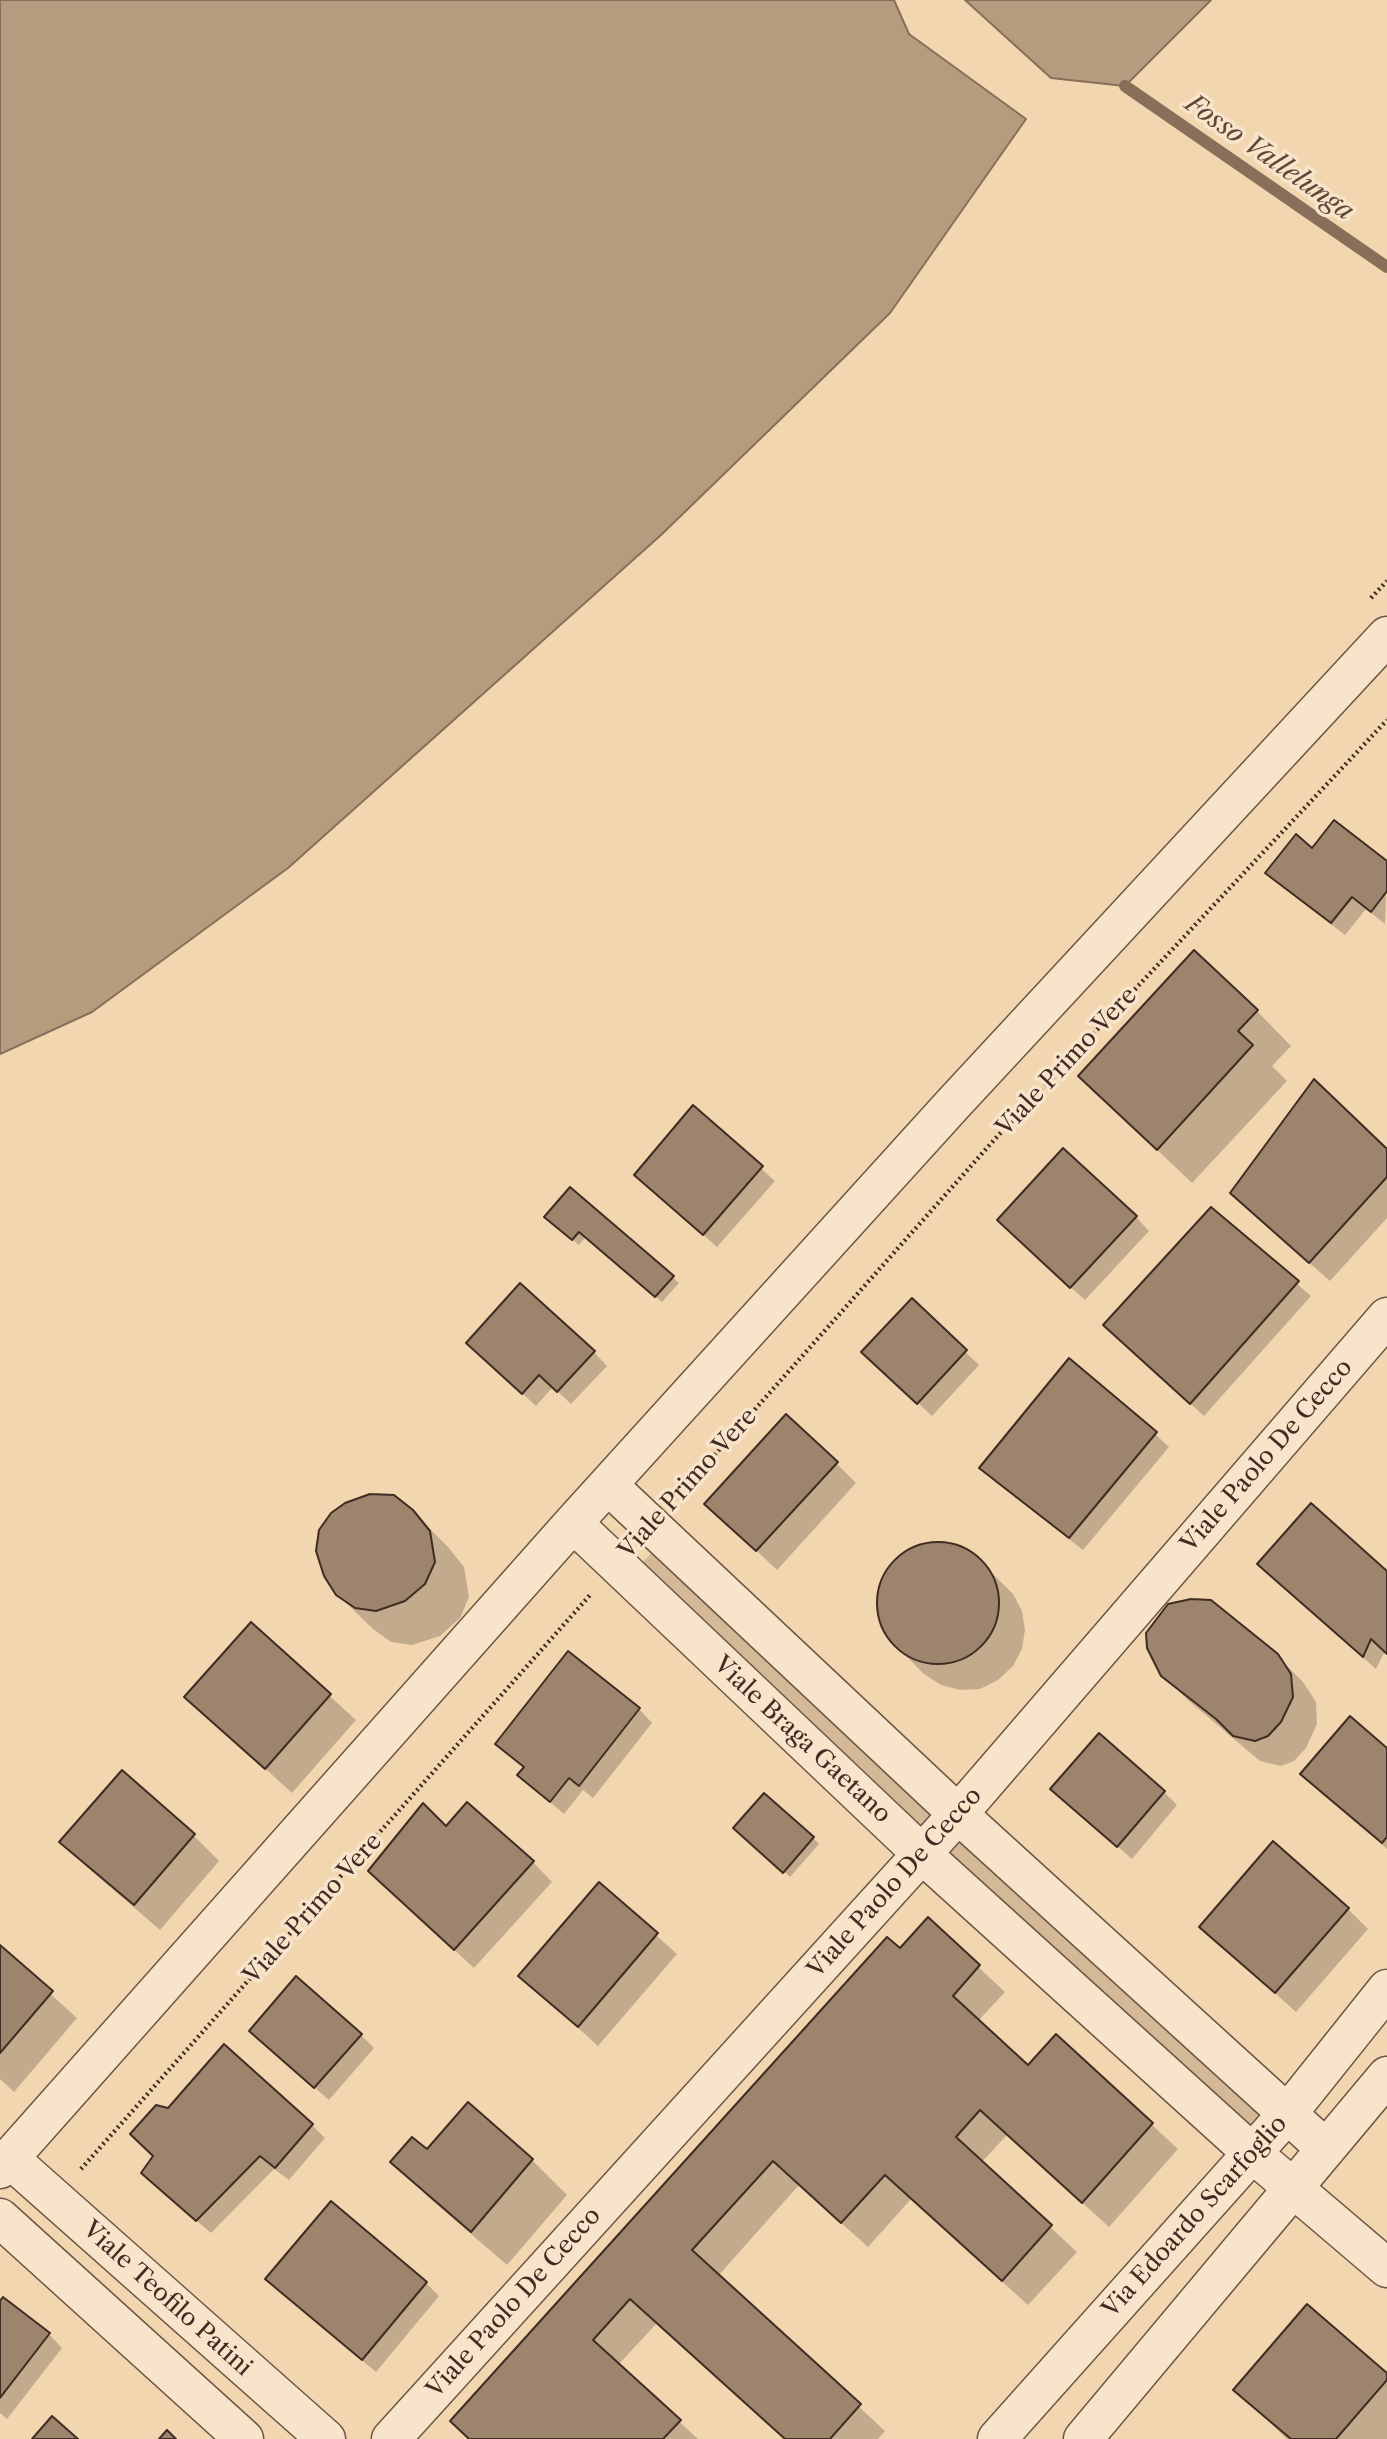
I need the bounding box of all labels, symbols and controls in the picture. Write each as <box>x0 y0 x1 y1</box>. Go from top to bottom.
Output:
water label: Fosso Vallelunga <box>1179 88 1359 228</box>
street label: Viale Primo Vere <box>991 982 1143 1142</box>
street label: Viale Paolo De Cecco <box>1175 1354 1359 1558</box>
street label: Viale Primo Vere <box>613 1403 763 1565</box>
street label: Viale Braga Gaetano <box>708 1651 896 1829</box>
street label: Viale Paolo De Cecco <box>802 1782 988 1984</box>
street label: Viale Primo Vere <box>238 1828 388 1990</box>
street label: Via Edoardo Scarfoglio <box>1097 2110 1293 2324</box>
street label: Viale Paolo De Cecco <box>421 2202 607 2404</box>
street label: Viale Teofilo Patini <box>76 2215 258 2383</box>

